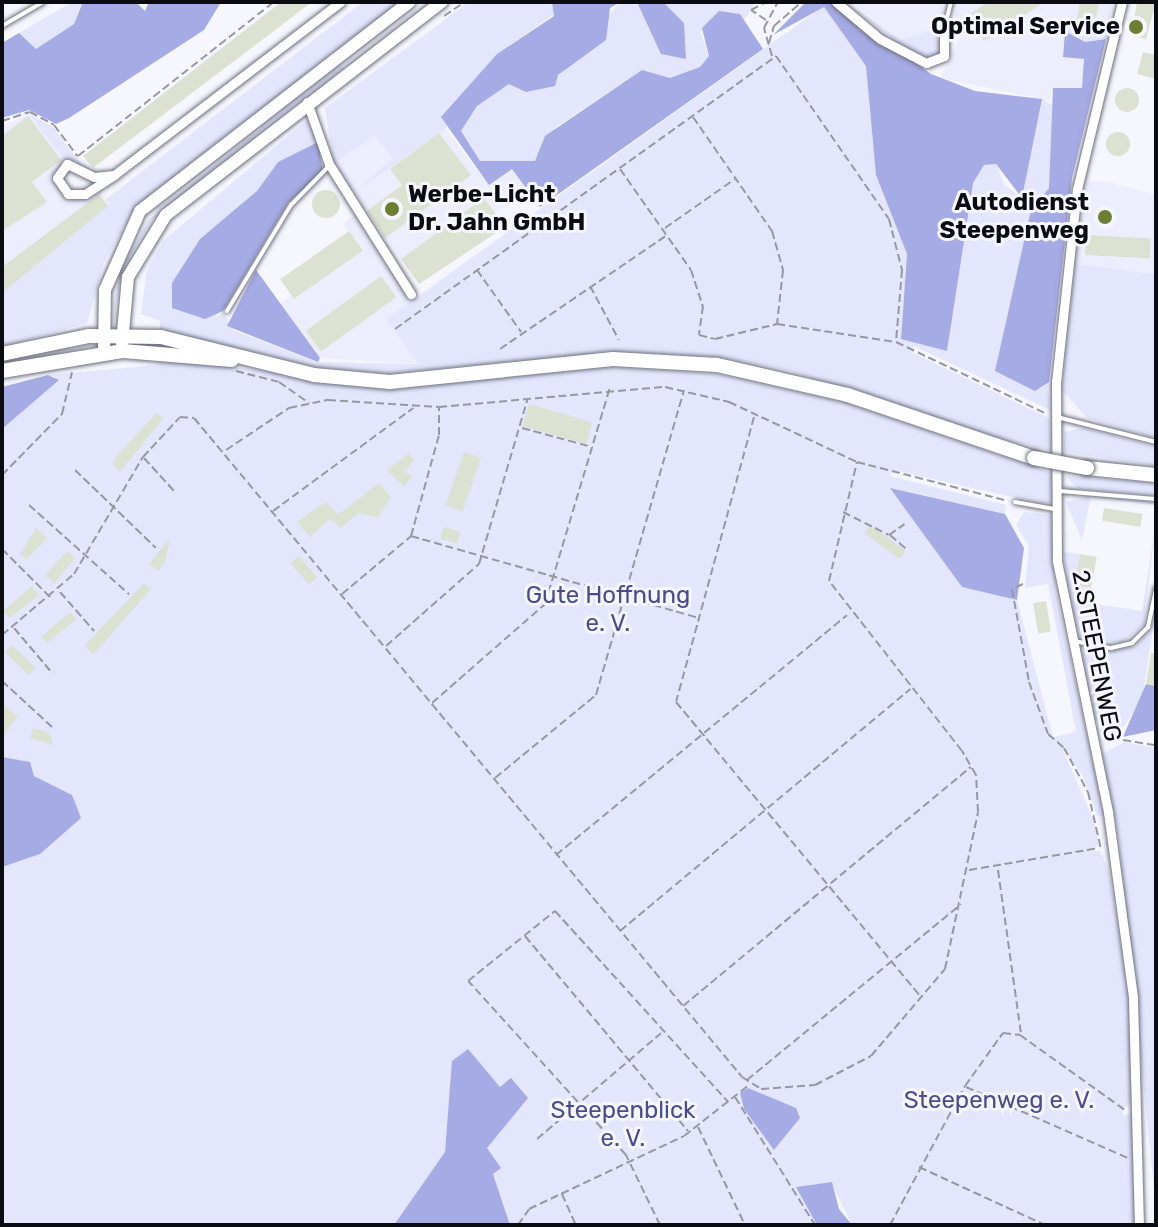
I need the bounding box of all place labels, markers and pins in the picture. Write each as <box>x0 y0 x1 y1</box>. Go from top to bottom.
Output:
place label: Optimal Service <box>931 13 1120 41</box>
marker: Optimal Service <box>1127 18 1145 36</box>
place label: Werbe-Licht Dr. Jahn GmbH <box>408 181 585 237</box>
place label: Autodienst Steepenweg <box>940 189 1089 245</box>
marker: Werbe-Licht Dr. Jahn GmbH <box>383 200 401 218</box>
marker: Autodienst Steepenweg <box>1096 208 1114 226</box>

